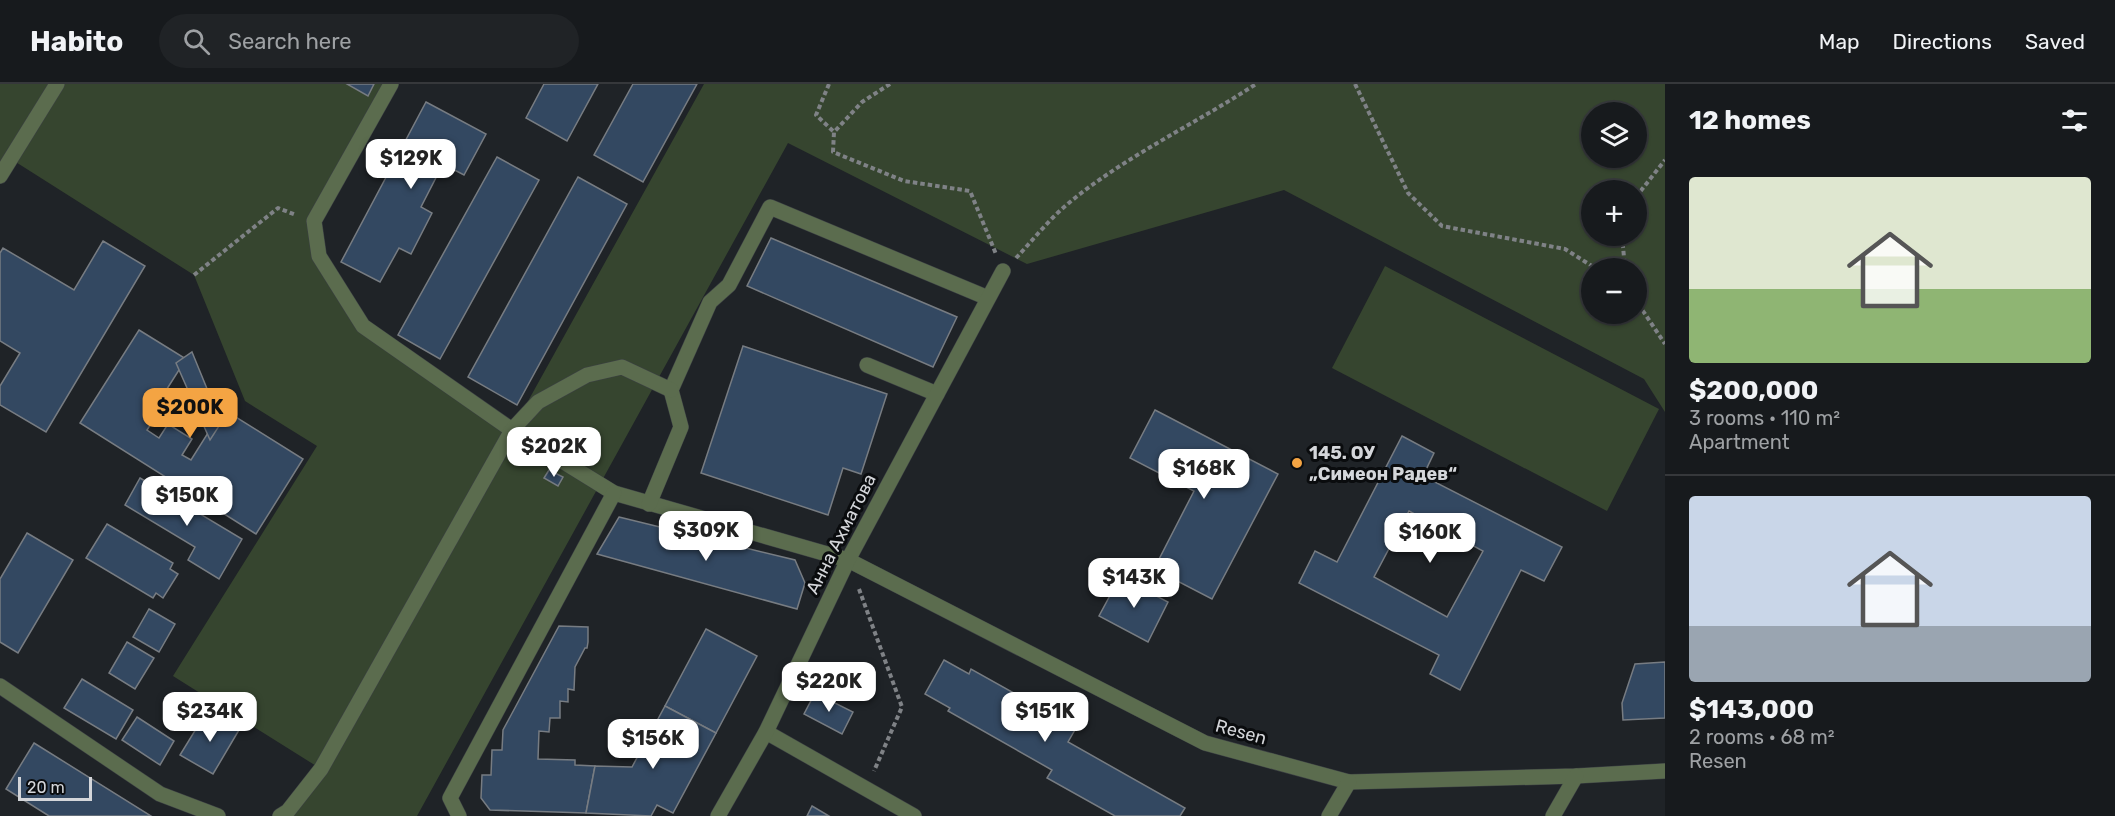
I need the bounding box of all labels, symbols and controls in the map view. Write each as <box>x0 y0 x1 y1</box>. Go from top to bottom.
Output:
search box <box>159 14 579 68</box>
text: Habito <box>30 25 123 58</box>
icon: search <box>180 25 213 58</box>
text: Search here <box>228 28 352 55</box>
text: Map <box>1819 29 1860 54</box>
text: Directions <box>1893 29 1992 54</box>
text: Saved <box>2025 29 2085 54</box>
map controls <box>1581 102 1647 324</box>
button: layers <box>1581 102 1647 168</box>
icon: filters <box>2058 104 2091 137</box>
text: 12 homes <box>1689 105 1811 136</box>
pin: $129K <box>369 139 453 190</box>
text: $129K <box>380 146 442 170</box>
button: + <box>1581 180 1647 246</box>
icon: home <box>1836 216 1944 324</box>
button: − <box>1581 258 1647 324</box>
text: $200,000 <box>1689 375 1819 406</box>
pin: $200K <box>148 388 232 439</box>
text: $200K <box>157 395 223 419</box>
text: 3 rooms · 110 m² <box>1689 406 1840 430</box>
pin: $202K <box>512 427 596 478</box>
text: Apartment <box>1689 430 1790 454</box>
text: $202K <box>521 434 587 458</box>
place label: 145. ОУ „Симеон Радев“ <box>1309 442 1457 485</box>
pin: $168K <box>1162 449 1246 500</box>
text: $168K <box>1172 456 1236 480</box>
marker: 145. ОУ „Симеон Радев“ <box>1290 456 1304 470</box>
street label: Анна Ахматова <box>801 470 881 598</box>
pin: $150K <box>145 476 229 527</box>
text: $150K <box>155 483 219 507</box>
pin: $309K <box>664 511 748 562</box>
pin: $160K <box>1388 513 1472 564</box>
text: $309K <box>673 518 739 542</box>
text: $160K <box>1398 520 1462 544</box>
icon: home <box>1836 535 1944 643</box>
pin: $143K <box>1092 558 1176 609</box>
text: $143K <box>1102 565 1166 589</box>
pin: $220K <box>787 662 871 713</box>
text: $220K <box>796 669 862 693</box>
pin: $234K <box>168 692 252 743</box>
pin: $151K <box>1003 692 1087 743</box>
text: $143,000 <box>1689 694 1814 725</box>
text: $234K <box>177 699 243 723</box>
text: $151K <box>1015 699 1075 723</box>
street label: Resen <box>1213 715 1269 749</box>
pin: $156K <box>611 719 695 770</box>
text: 2 rooms · 68 m² <box>1689 725 1835 749</box>
text: $156K <box>622 726 684 750</box>
text: Resen <box>1689 749 1747 773</box>
scale bar <box>18 774 92 802</box>
text: 20 m <box>27 778 65 797</box>

